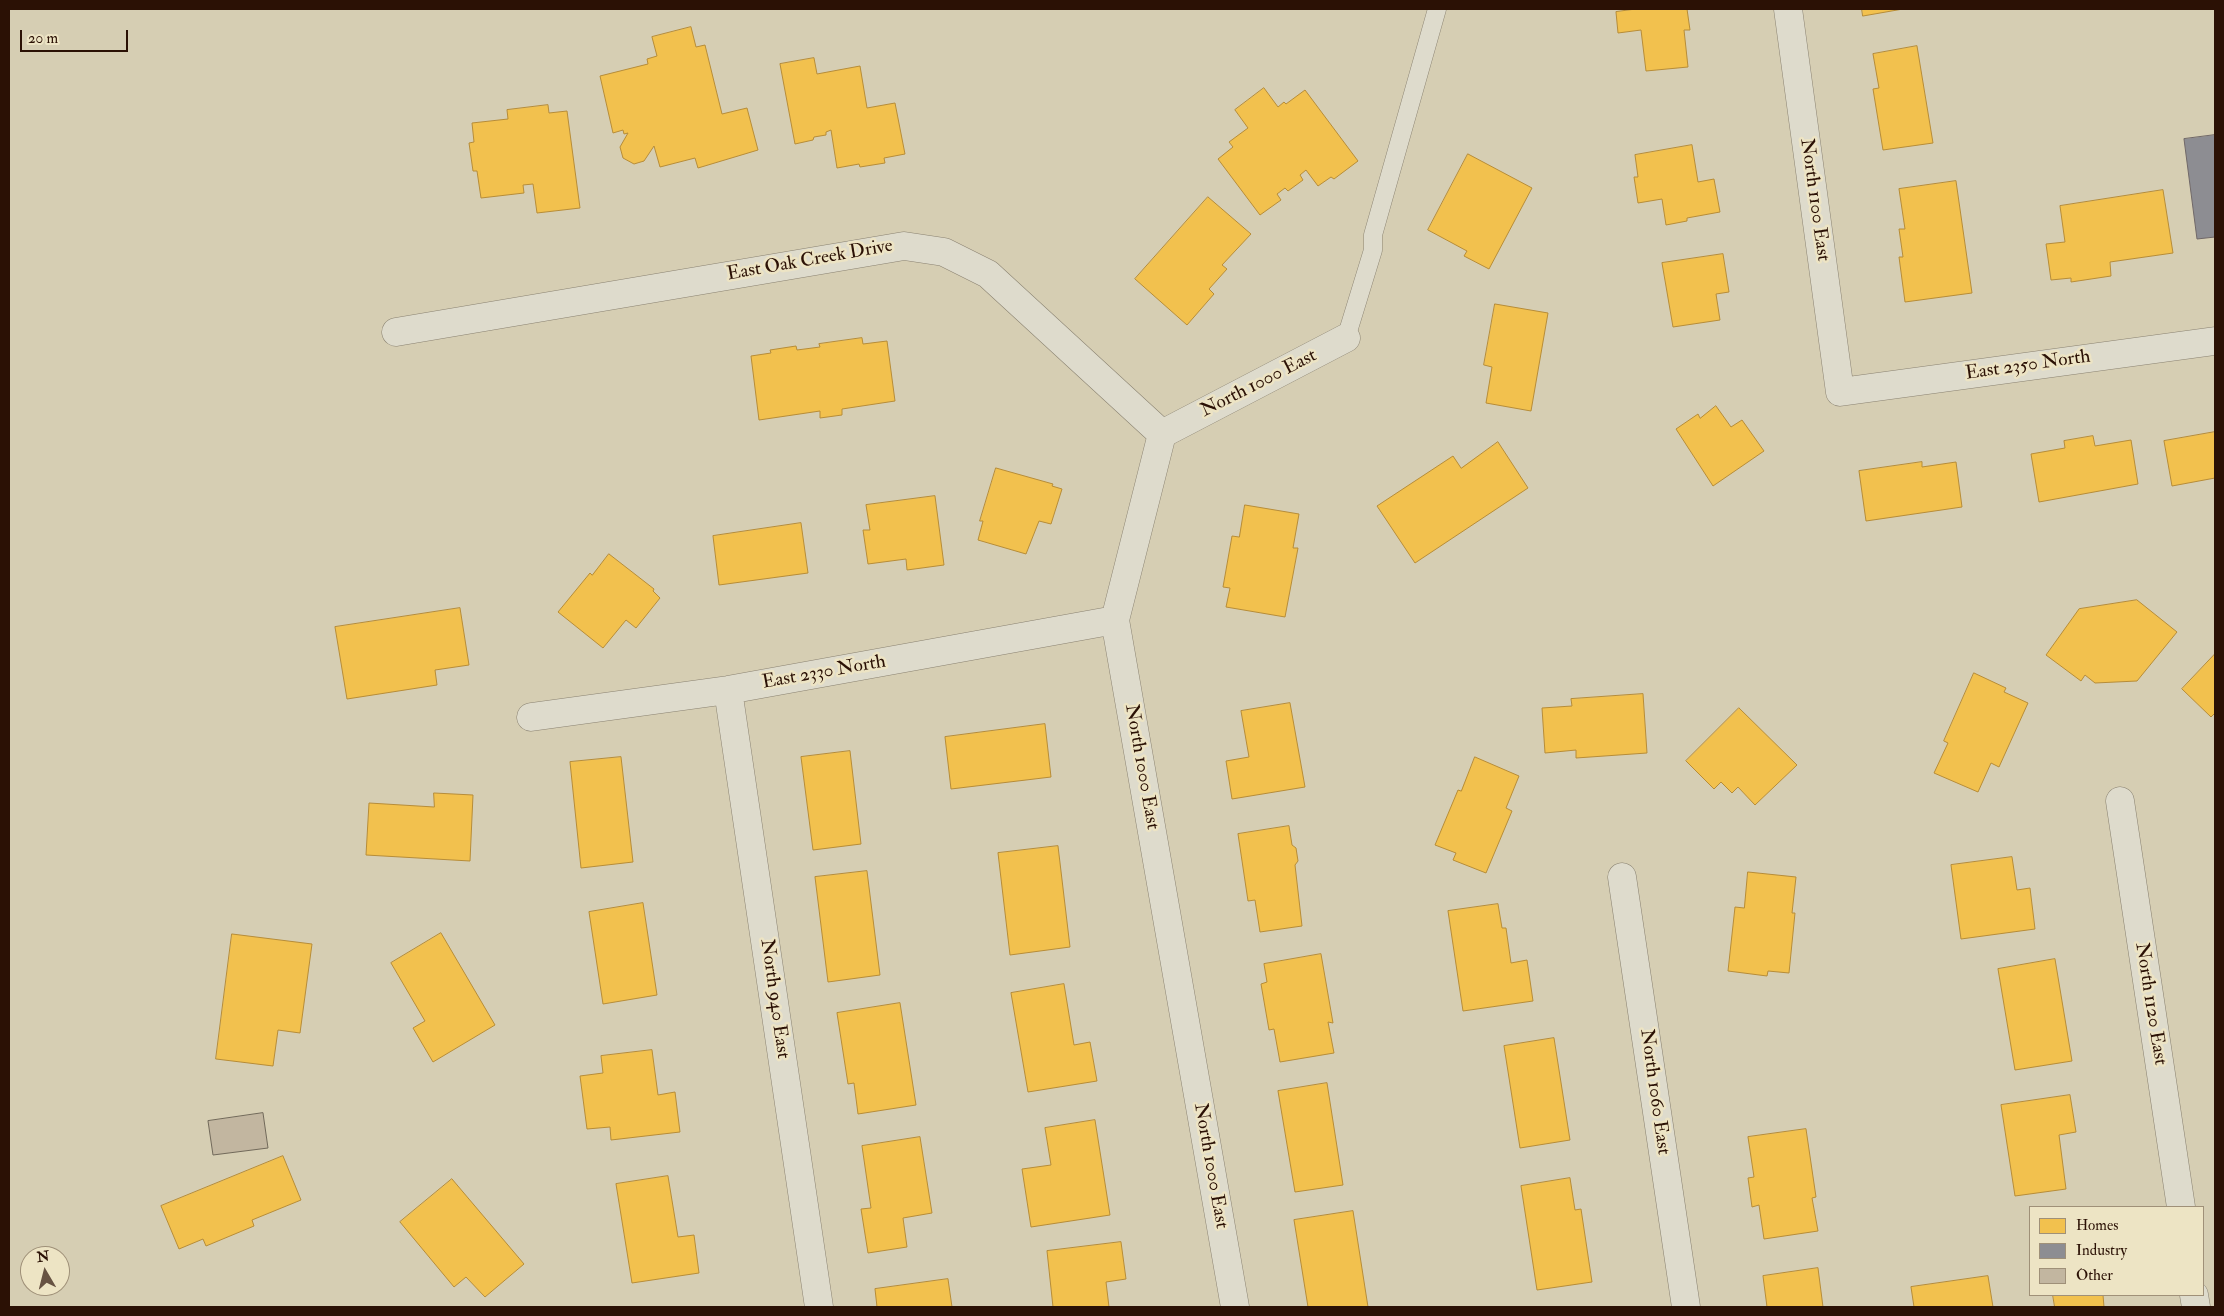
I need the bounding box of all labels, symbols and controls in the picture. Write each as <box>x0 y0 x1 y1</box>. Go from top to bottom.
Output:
scale bar <box>22 20 130 52</box>
text: 20 m <box>28 29 58 48</box>
street label: North 1100 East <box>1794 137 1834 263</box>
street label: East Oak Creek Drive <box>725 235 895 287</box>
street label: North 1000 East <box>1197 345 1321 423</box>
street label: East 2350 North <box>1964 346 2092 386</box>
street label: East 2330 North <box>760 651 888 695</box>
street label: North 1000 East <box>1119 702 1163 832</box>
street label: North 940 East <box>754 938 794 1060</box>
street label: North 1120 East <box>2129 941 2171 1067</box>
street label: North 1060 East <box>1634 1028 1674 1156</box>
street label: North 1000 East <box>1188 1101 1232 1231</box>
legend <box>2029 1206 2204 1296</box>
text: Homes <box>2076 1216 2118 1235</box>
text: Industry <box>2076 1241 2127 1260</box>
north arrow <box>20 1246 70 1296</box>
text: N <box>36 1247 50 1266</box>
text: Other <box>2076 1266 2113 1285</box>

